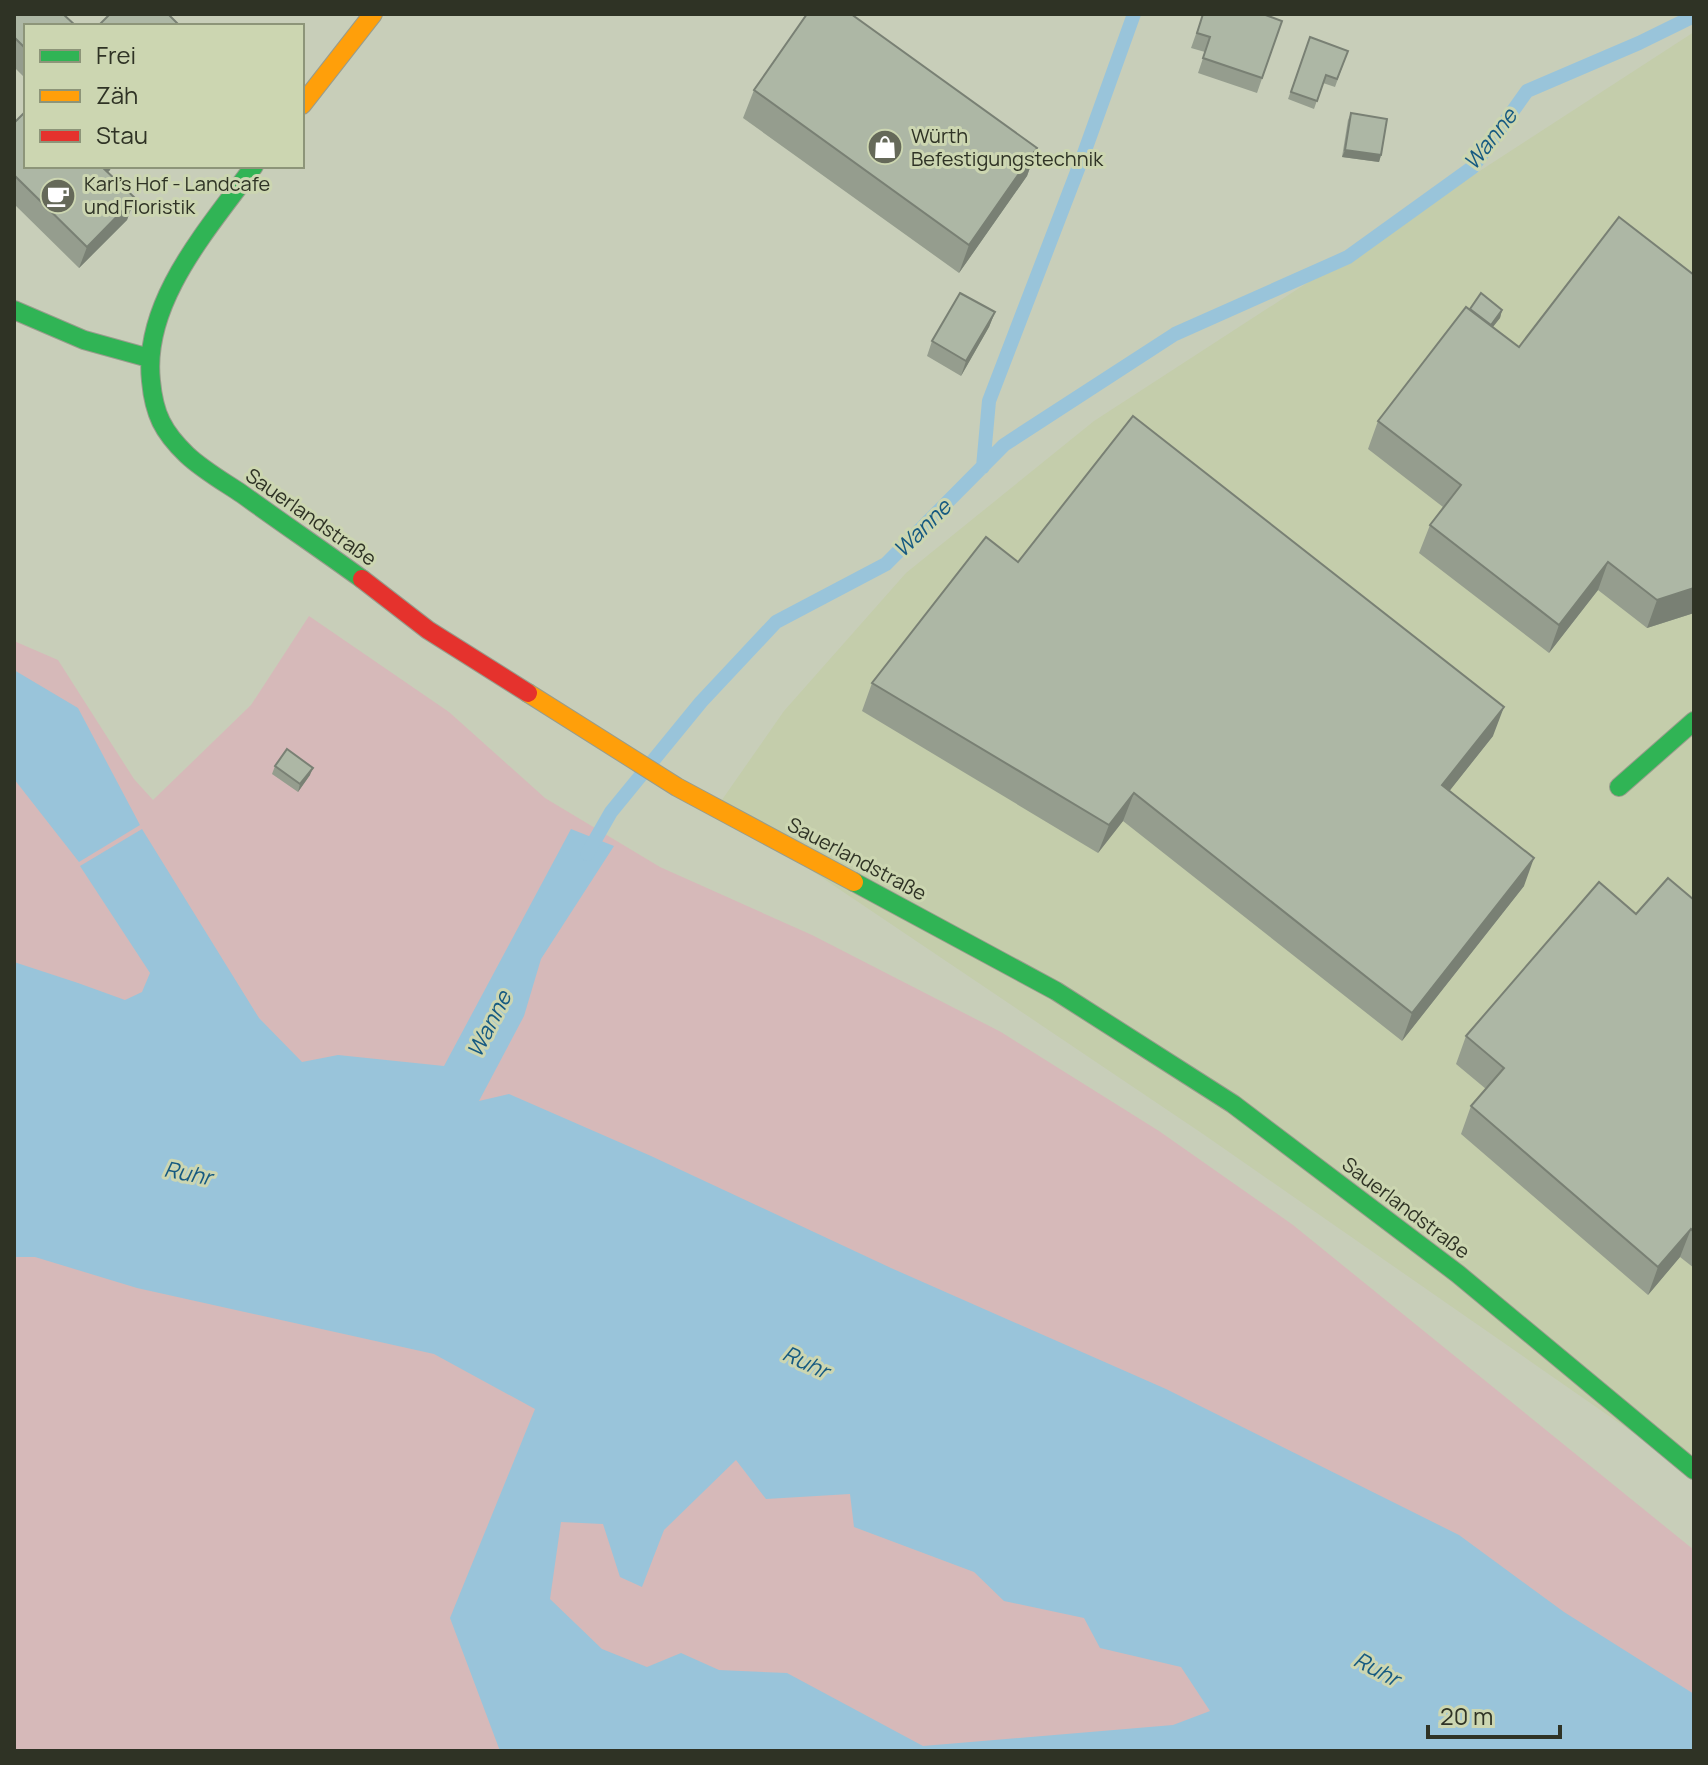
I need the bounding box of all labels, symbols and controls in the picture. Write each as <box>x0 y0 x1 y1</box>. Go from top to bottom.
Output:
legend <box>24 24 304 168</box>
text: Frei <box>96 38 136 71</box>
text: Zäh <box>96 78 138 111</box>
water label: Wanne <box>1456 101 1524 176</box>
text: Stau <box>96 118 148 151</box>
place label: Würth Befestigungstechnik <box>911 122 1104 172</box>
shop icon: Würth Befestigungstechnik <box>866 128 904 166</box>
place label: Karl's Hof - Landcafe und Floristik <box>84 170 270 220</box>
cafe icon: Karl's Hof - Landcafe und Floristik <box>39 177 77 215</box>
street label: Sauerlandstraße <box>241 461 382 572</box>
water label: Wanne <box>886 492 958 564</box>
street label: Sauerlandstraße <box>783 811 931 907</box>
water label: Wanne <box>460 985 519 1062</box>
street label: Sauerlandstraße <box>1337 1151 1476 1265</box>
water label: Ruhr <box>162 1154 217 1193</box>
water label: Ruhr <box>778 1338 837 1387</box>
water label: Ruhr <box>1349 1644 1408 1695</box>
scale bar <box>1428 1689 1560 1739</box>
text: 20 m <box>1440 1699 1493 1732</box>

